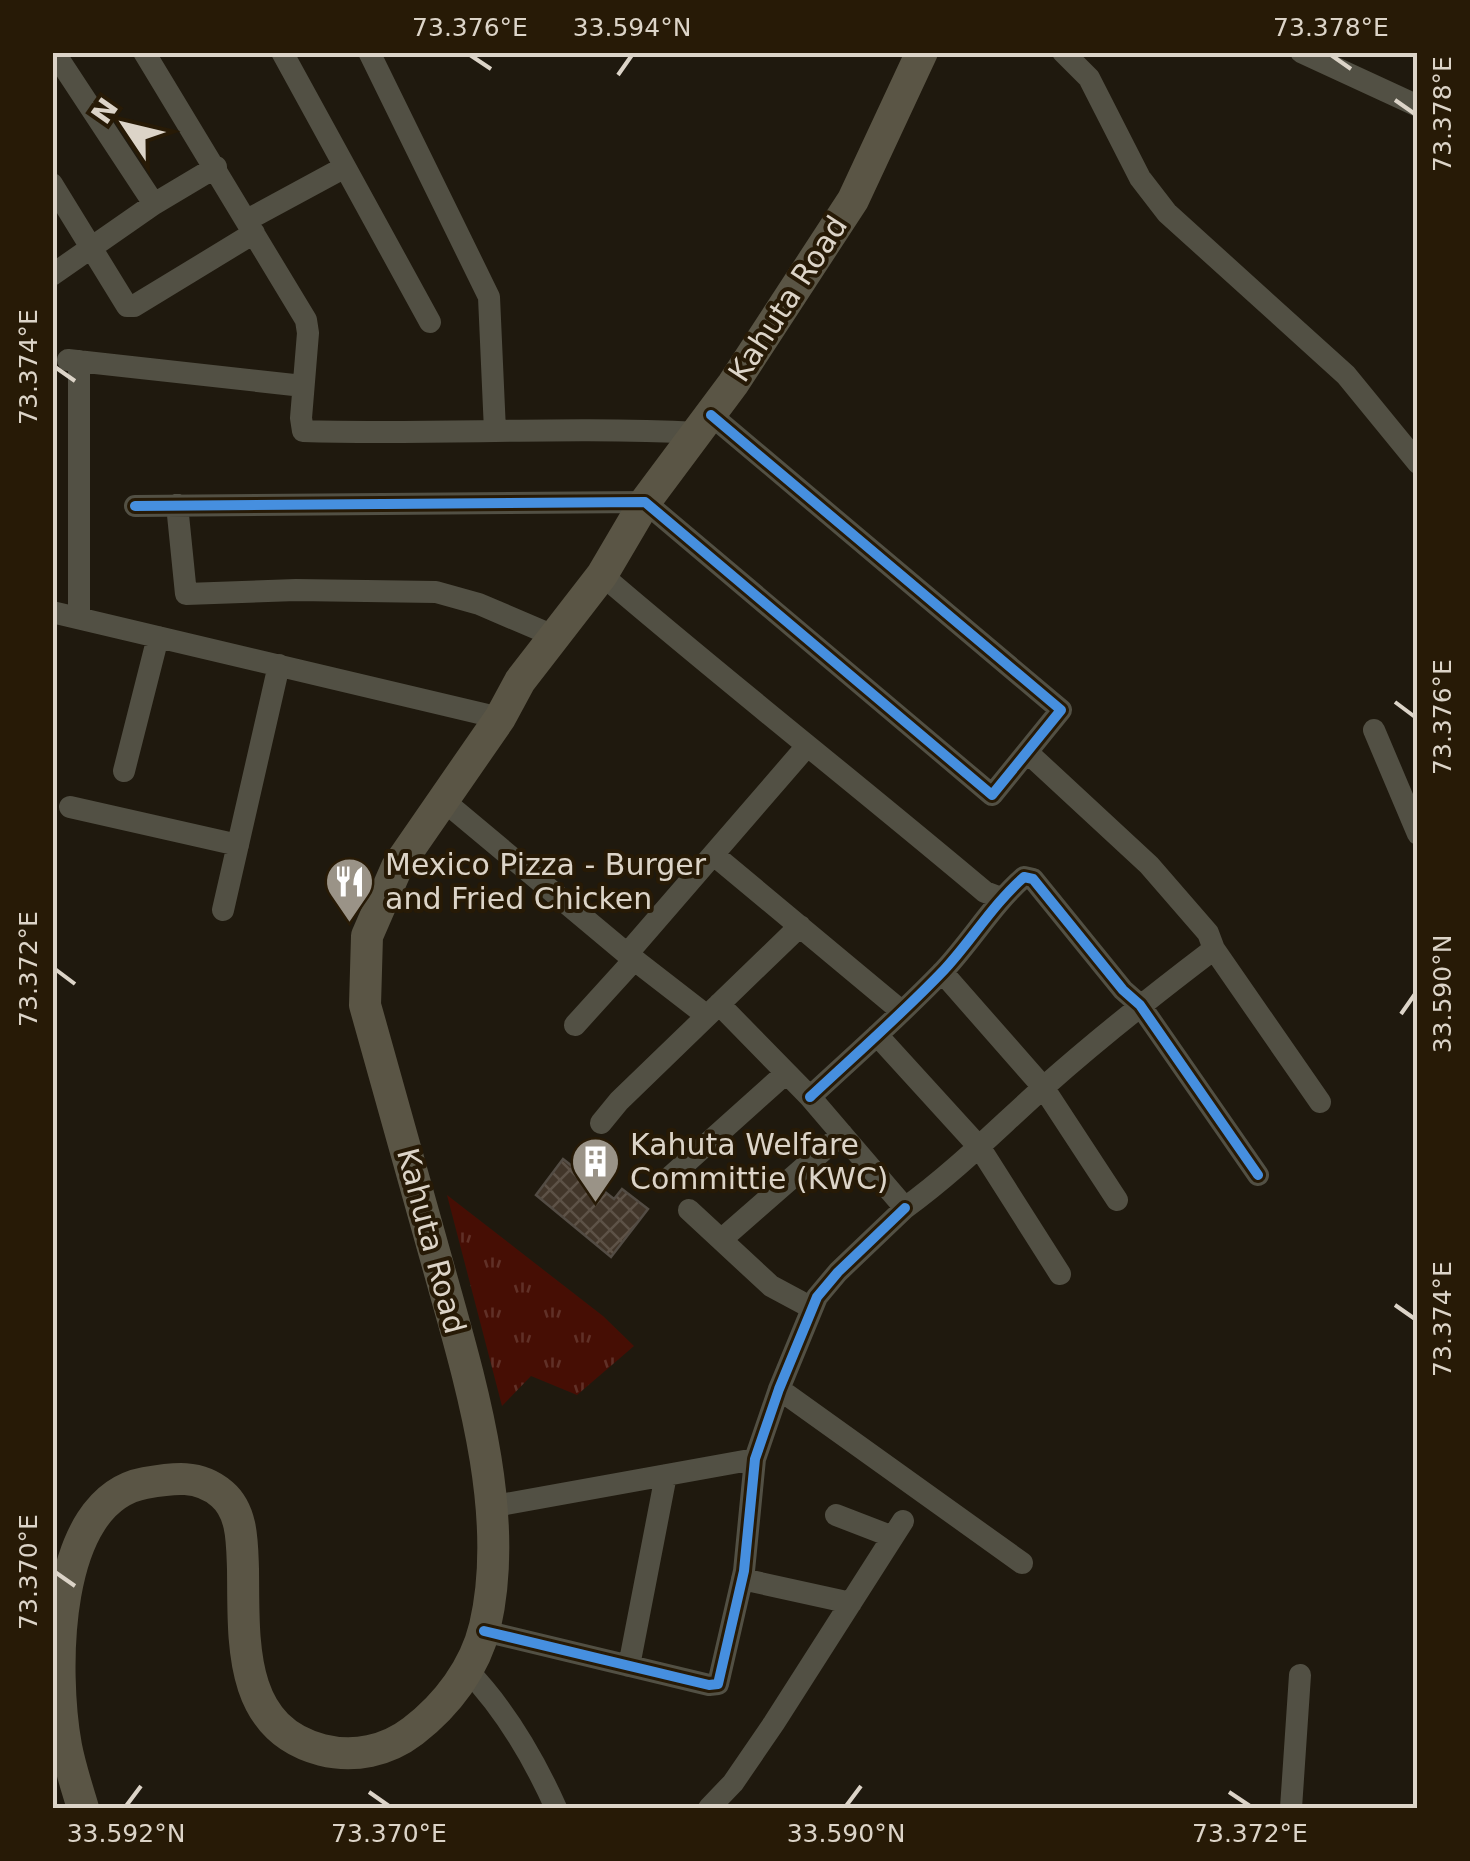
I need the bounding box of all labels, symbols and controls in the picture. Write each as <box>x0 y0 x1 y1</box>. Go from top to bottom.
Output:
text: 73.376°E <box>412 13 528 42</box>
text: 33.594°N <box>573 13 691 42</box>
text: 73.378°E <box>1273 13 1389 42</box>
text: 73.378°E <box>1428 56 1457 172</box>
north arrow <box>75 75 175 175</box>
text: N <box>85 92 125 130</box>
street label: Kahuta Road <box>721 209 854 388</box>
text: 73.374°E <box>14 309 43 425</box>
text: 73.376°E <box>1428 659 1457 775</box>
place label: Mexico Pizza - Burger and Fried Chicken <box>385 847 707 916</box>
restaurant icon: Mexico Pizza - Burger and Fried Chicken <box>324 856 376 924</box>
text: 73.372°E <box>14 911 43 1027</box>
text: 33.590°N <box>1428 935 1457 1053</box>
place label: Kahuta Welfare Committie (KWC) <box>630 1127 889 1196</box>
building icon: Kahuta Welfare Committie (KWC) <box>569 1136 621 1204</box>
street label: Kahuta Road <box>390 1144 473 1337</box>
text: 73.374°E <box>1428 1261 1457 1377</box>
text: 73.370°E <box>14 1514 43 1630</box>
text: 33.592°N <box>67 1819 185 1848</box>
text: 73.370°E <box>331 1819 447 1848</box>
text: 33.590°N <box>787 1819 905 1848</box>
text: 73.372°E <box>1192 1819 1308 1848</box>

